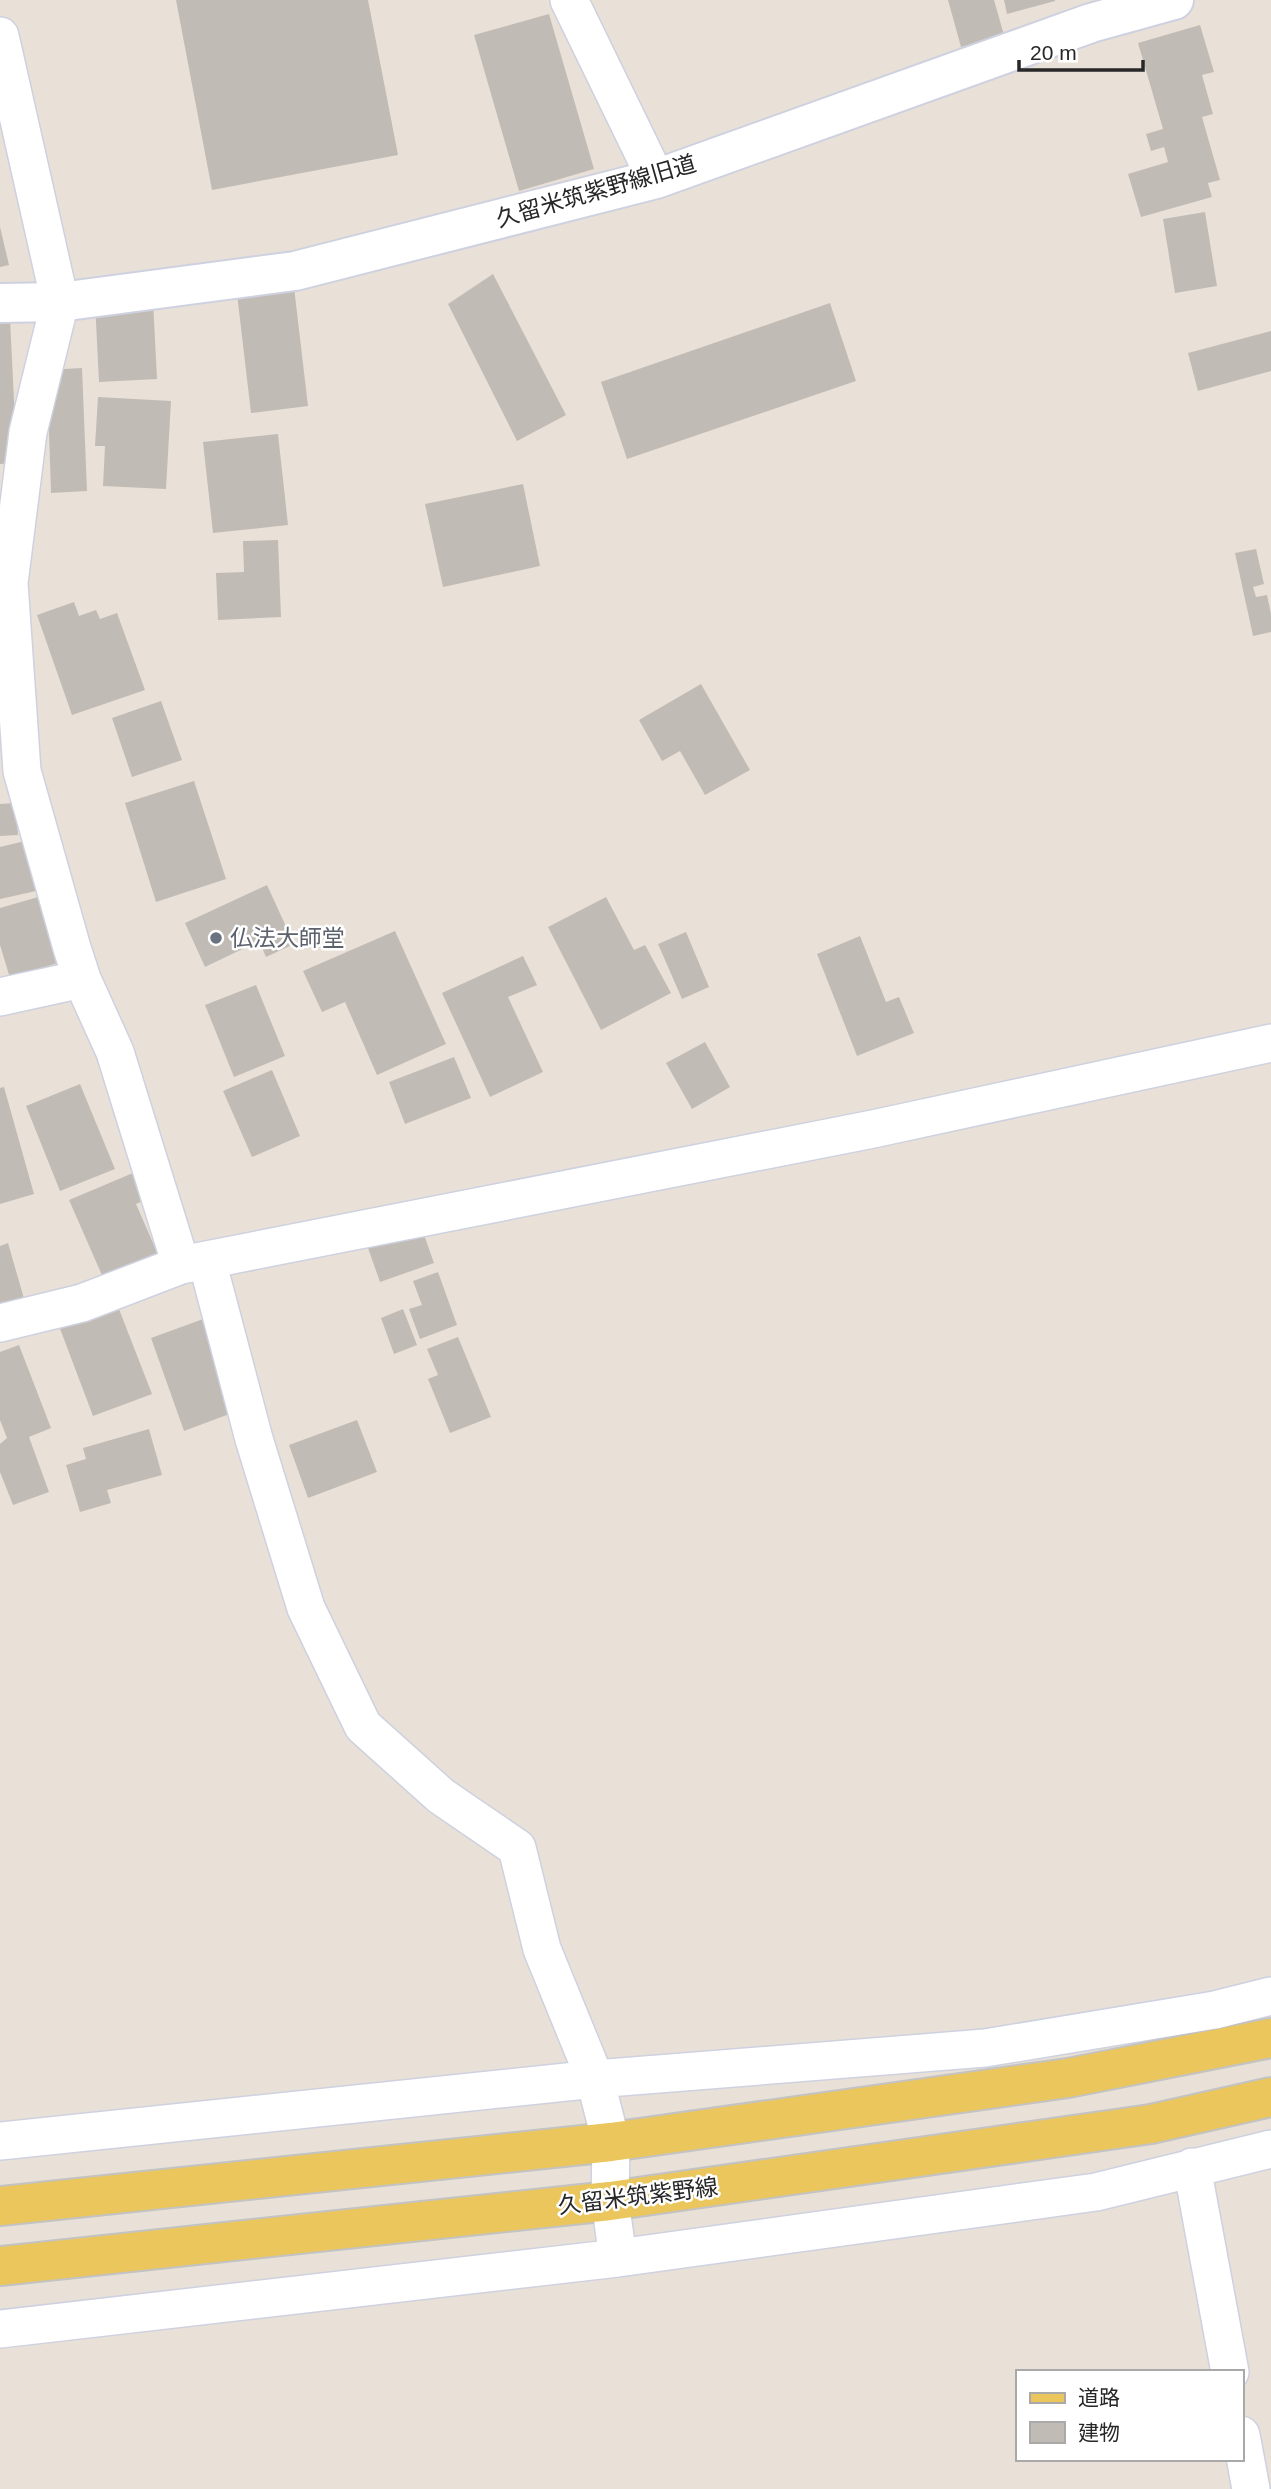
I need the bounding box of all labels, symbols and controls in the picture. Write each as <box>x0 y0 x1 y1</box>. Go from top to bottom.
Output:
scale bar <box>1019 28 1143 72</box>
text: 20 m <box>1030 41 1077 64</box>
street label: 久留米筑紫野線旧道 <box>493 150 699 232</box>
place label: 仏法大師堂 <box>230 925 345 951</box>
marker: 仏法大師堂 <box>208 930 224 946</box>
street label: 久留米筑紫野線 <box>557 2173 719 2219</box>
legend <box>1016 2370 1243 2461</box>
text: 道路 <box>1078 2386 1120 2409</box>
text: 建物 <box>1078 2421 1120 2444</box>

